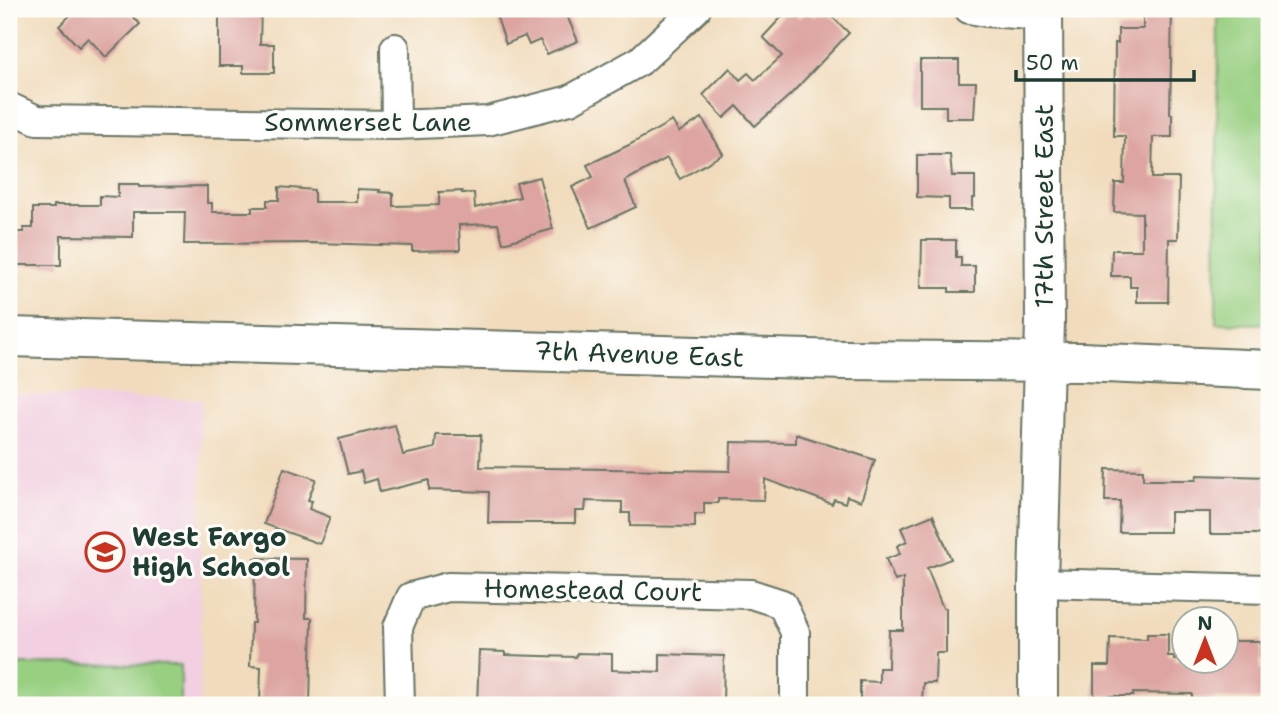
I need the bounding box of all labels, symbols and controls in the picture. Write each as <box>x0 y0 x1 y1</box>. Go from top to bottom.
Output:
scale bar <box>1016 38 1194 82</box>
text: 50 m <box>1026 49 1079 77</box>
street label: Sommerset Lane <box>264 104 472 139</box>
street label: 17th Street East <box>1026 104 1061 308</box>
street label: 7th Avenue East <box>533 332 745 375</box>
place label: West Fargo High School <box>132 519 290 584</box>
school or university icon: West Fargo High School <box>84 531 126 573</box>
street label: Homestead Court <box>483 570 703 609</box>
north arrow <box>1170 606 1240 676</box>
text: N <box>1197 611 1213 636</box>

